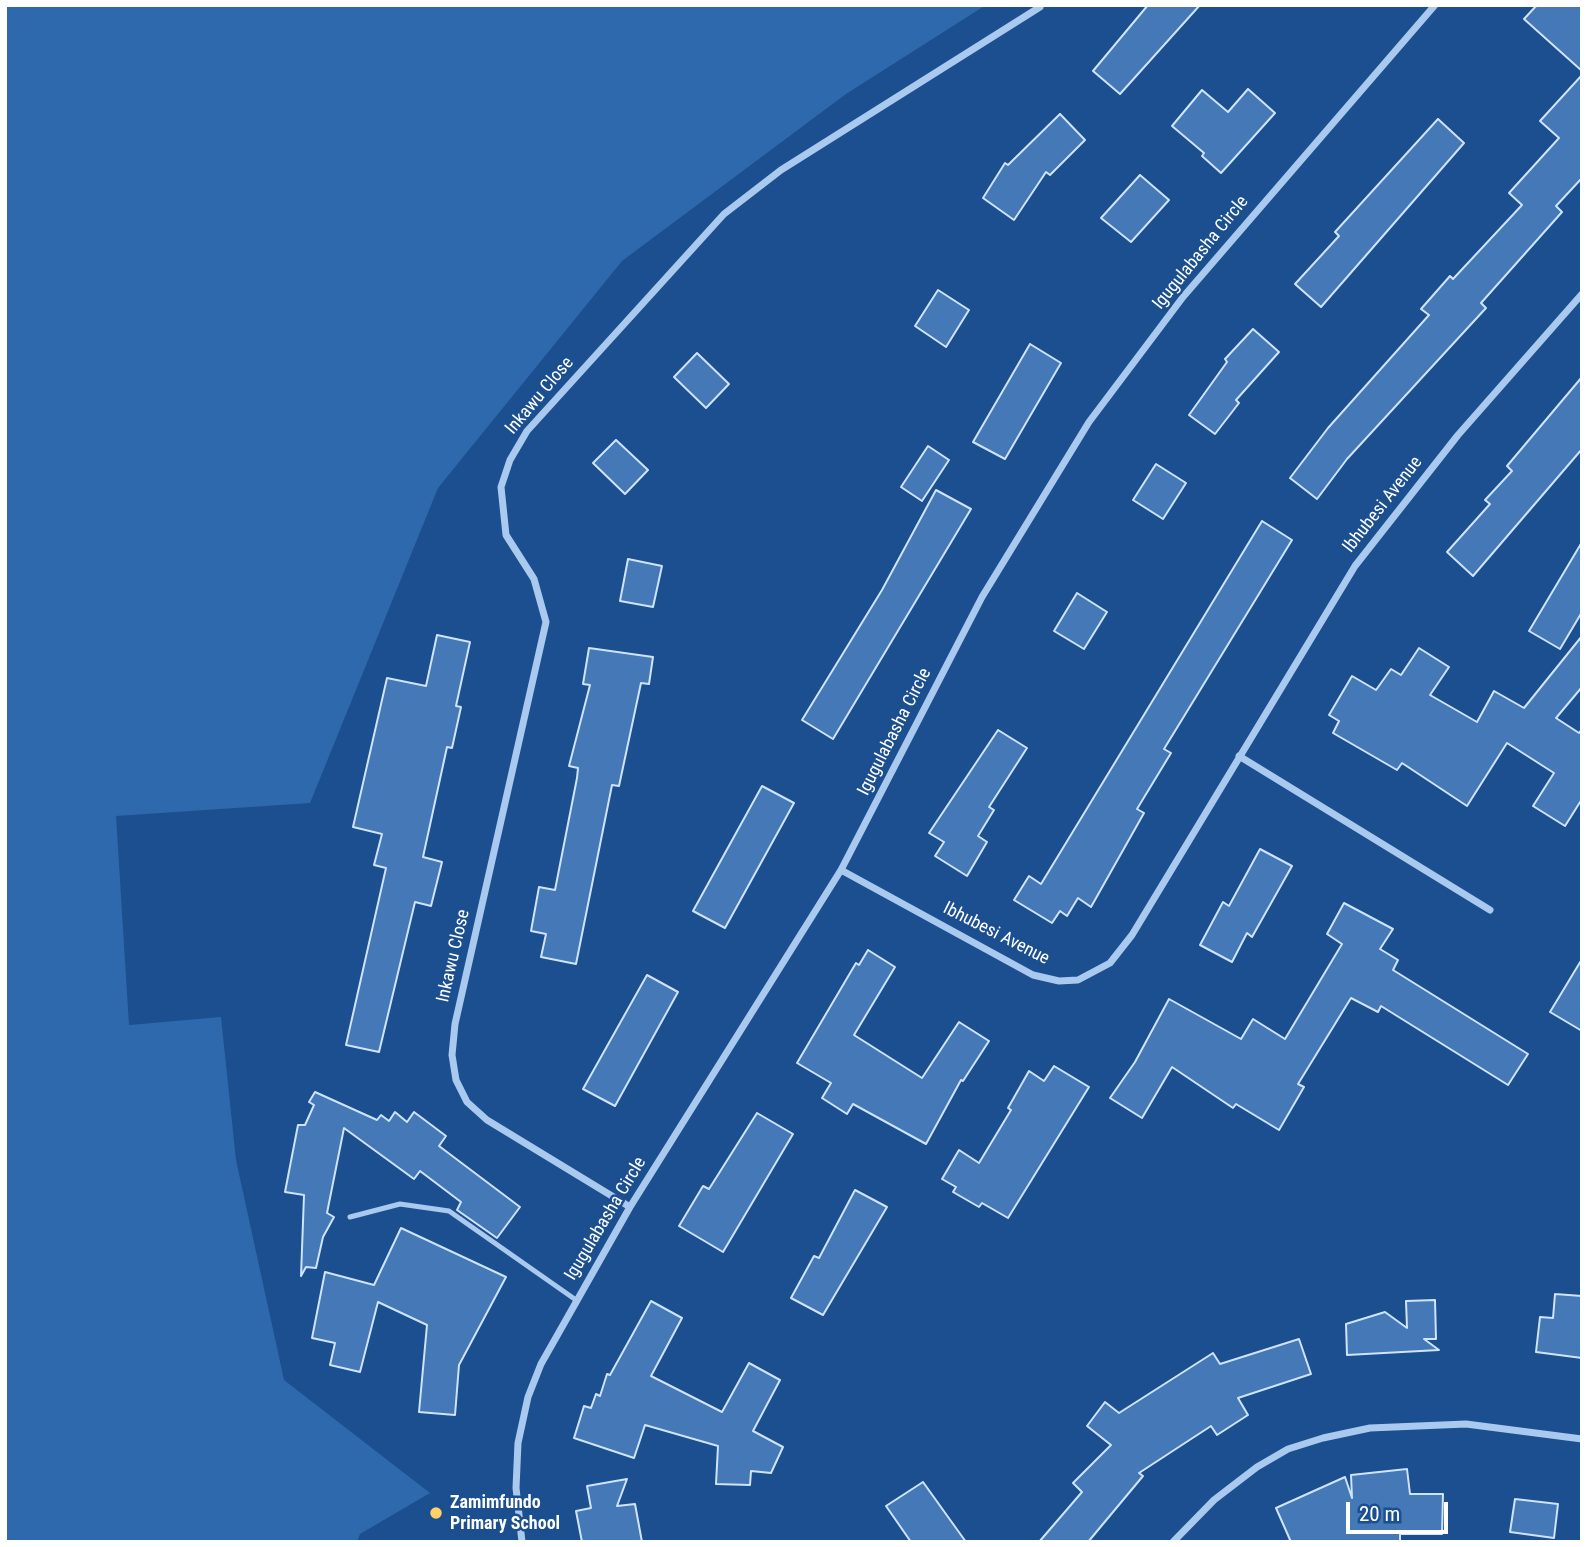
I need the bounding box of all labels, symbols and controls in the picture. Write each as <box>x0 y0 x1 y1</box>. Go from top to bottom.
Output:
street label: Igugulabasha Circle <box>1149 192 1253 314</box>
street label: Inkawu Close <box>501 353 579 439</box>
street label: Ibhubesi Avenue <box>1339 452 1427 558</box>
street label: Igugulabasha Circle <box>854 665 936 799</box>
street label: Ibhubesi Avenue <box>939 898 1053 970</box>
street label: Inkawu Close <box>433 908 475 1004</box>
street label: Igugulabasha Circle <box>561 1153 651 1285</box>
scale bar <box>1349 1488 1450 1532</box>
place label: Zamimfundo Primary School <box>450 1492 560 1534</box>
text: 20 m <box>1359 1502 1400 1526</box>
marker: Zamimfundo Primary School <box>428 1505 444 1521</box>

